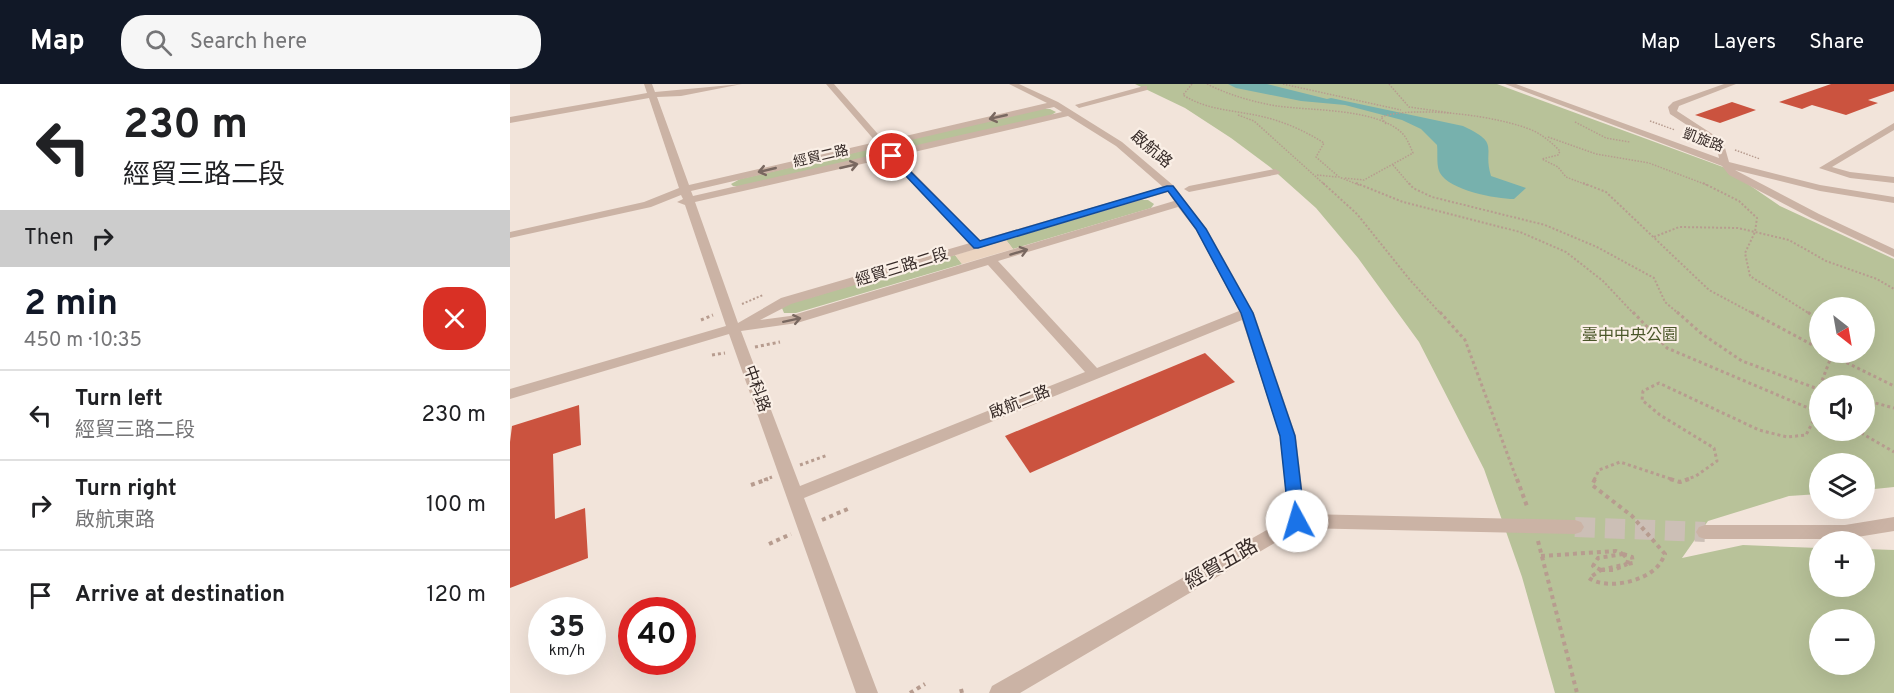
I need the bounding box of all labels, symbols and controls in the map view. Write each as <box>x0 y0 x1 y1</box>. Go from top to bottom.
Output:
search box <box>121 15 541 69</box>
text: Map <box>30 24 85 60</box>
icon: search <box>142 26 175 59</box>
text: Search here <box>190 29 307 56</box>
text: Map <box>1641 29 1680 56</box>
text: Layers <box>1713 29 1776 56</box>
text: Share <box>1809 29 1864 56</box>
text: 230 m <box>123 100 248 153</box>
icon: left <box>24 108 102 186</box>
one-way arrow <box>989 112 1008 124</box>
street label: 凱旋路 <box>1680 126 1726 156</box>
street label: 啟航路 <box>1126 127 1176 173</box>
pin <box>866 130 917 181</box>
icon: arrive <box>875 139 908 172</box>
street label: 經貿二路 <box>792 142 850 172</box>
text: 經貿三路二段 <box>123 159 285 193</box>
one-way arrow <box>840 159 859 171</box>
one-way arrow <box>758 165 777 177</box>
icon: right <box>86 222 119 255</box>
text: Then <box>24 225 74 252</box>
street label: 經貿三路二段 <box>853 244 951 292</box>
one-way arrow <box>1009 246 1028 257</box>
text: 2 min <box>24 282 118 328</box>
button: close <box>423 287 486 350</box>
north arrow <box>1809 297 1875 363</box>
map controls <box>1809 297 1875 675</box>
one-way arrow <box>782 313 801 325</box>
park label: 臺中中央公園 <box>1582 326 1678 346</box>
text: 450 m · 10:35 <box>24 328 142 354</box>
street label: 中科路 <box>738 363 774 415</box>
button: sound <box>1809 375 1875 441</box>
street label: 啟航二路 <box>987 382 1053 424</box>
text: Turn left <box>75 386 163 413</box>
icon: left <box>24 399 57 432</box>
text: 230 m <box>422 402 486 429</box>
text: 經貿三路二段 <box>75 418 195 444</box>
button: layers <box>1809 453 1875 519</box>
text: Turn right <box>75 476 177 503</box>
icon: right <box>24 489 57 522</box>
position arrow <box>1265 489 1329 553</box>
text: 100 m <box>426 492 486 519</box>
text: 啟航東路 <box>75 508 155 534</box>
button: + <box>1809 531 1875 597</box>
street label: 經貿五路 <box>1181 534 1263 596</box>
icon: arrive <box>24 579 57 612</box>
text: Arrive at destination <box>75 582 285 609</box>
text: 120 m <box>426 582 486 609</box>
speed limit sign: 40 <box>618 597 696 675</box>
button: − <box>1809 609 1875 675</box>
text: 35 <box>549 610 585 647</box>
text: km/h <box>549 642 585 661</box>

